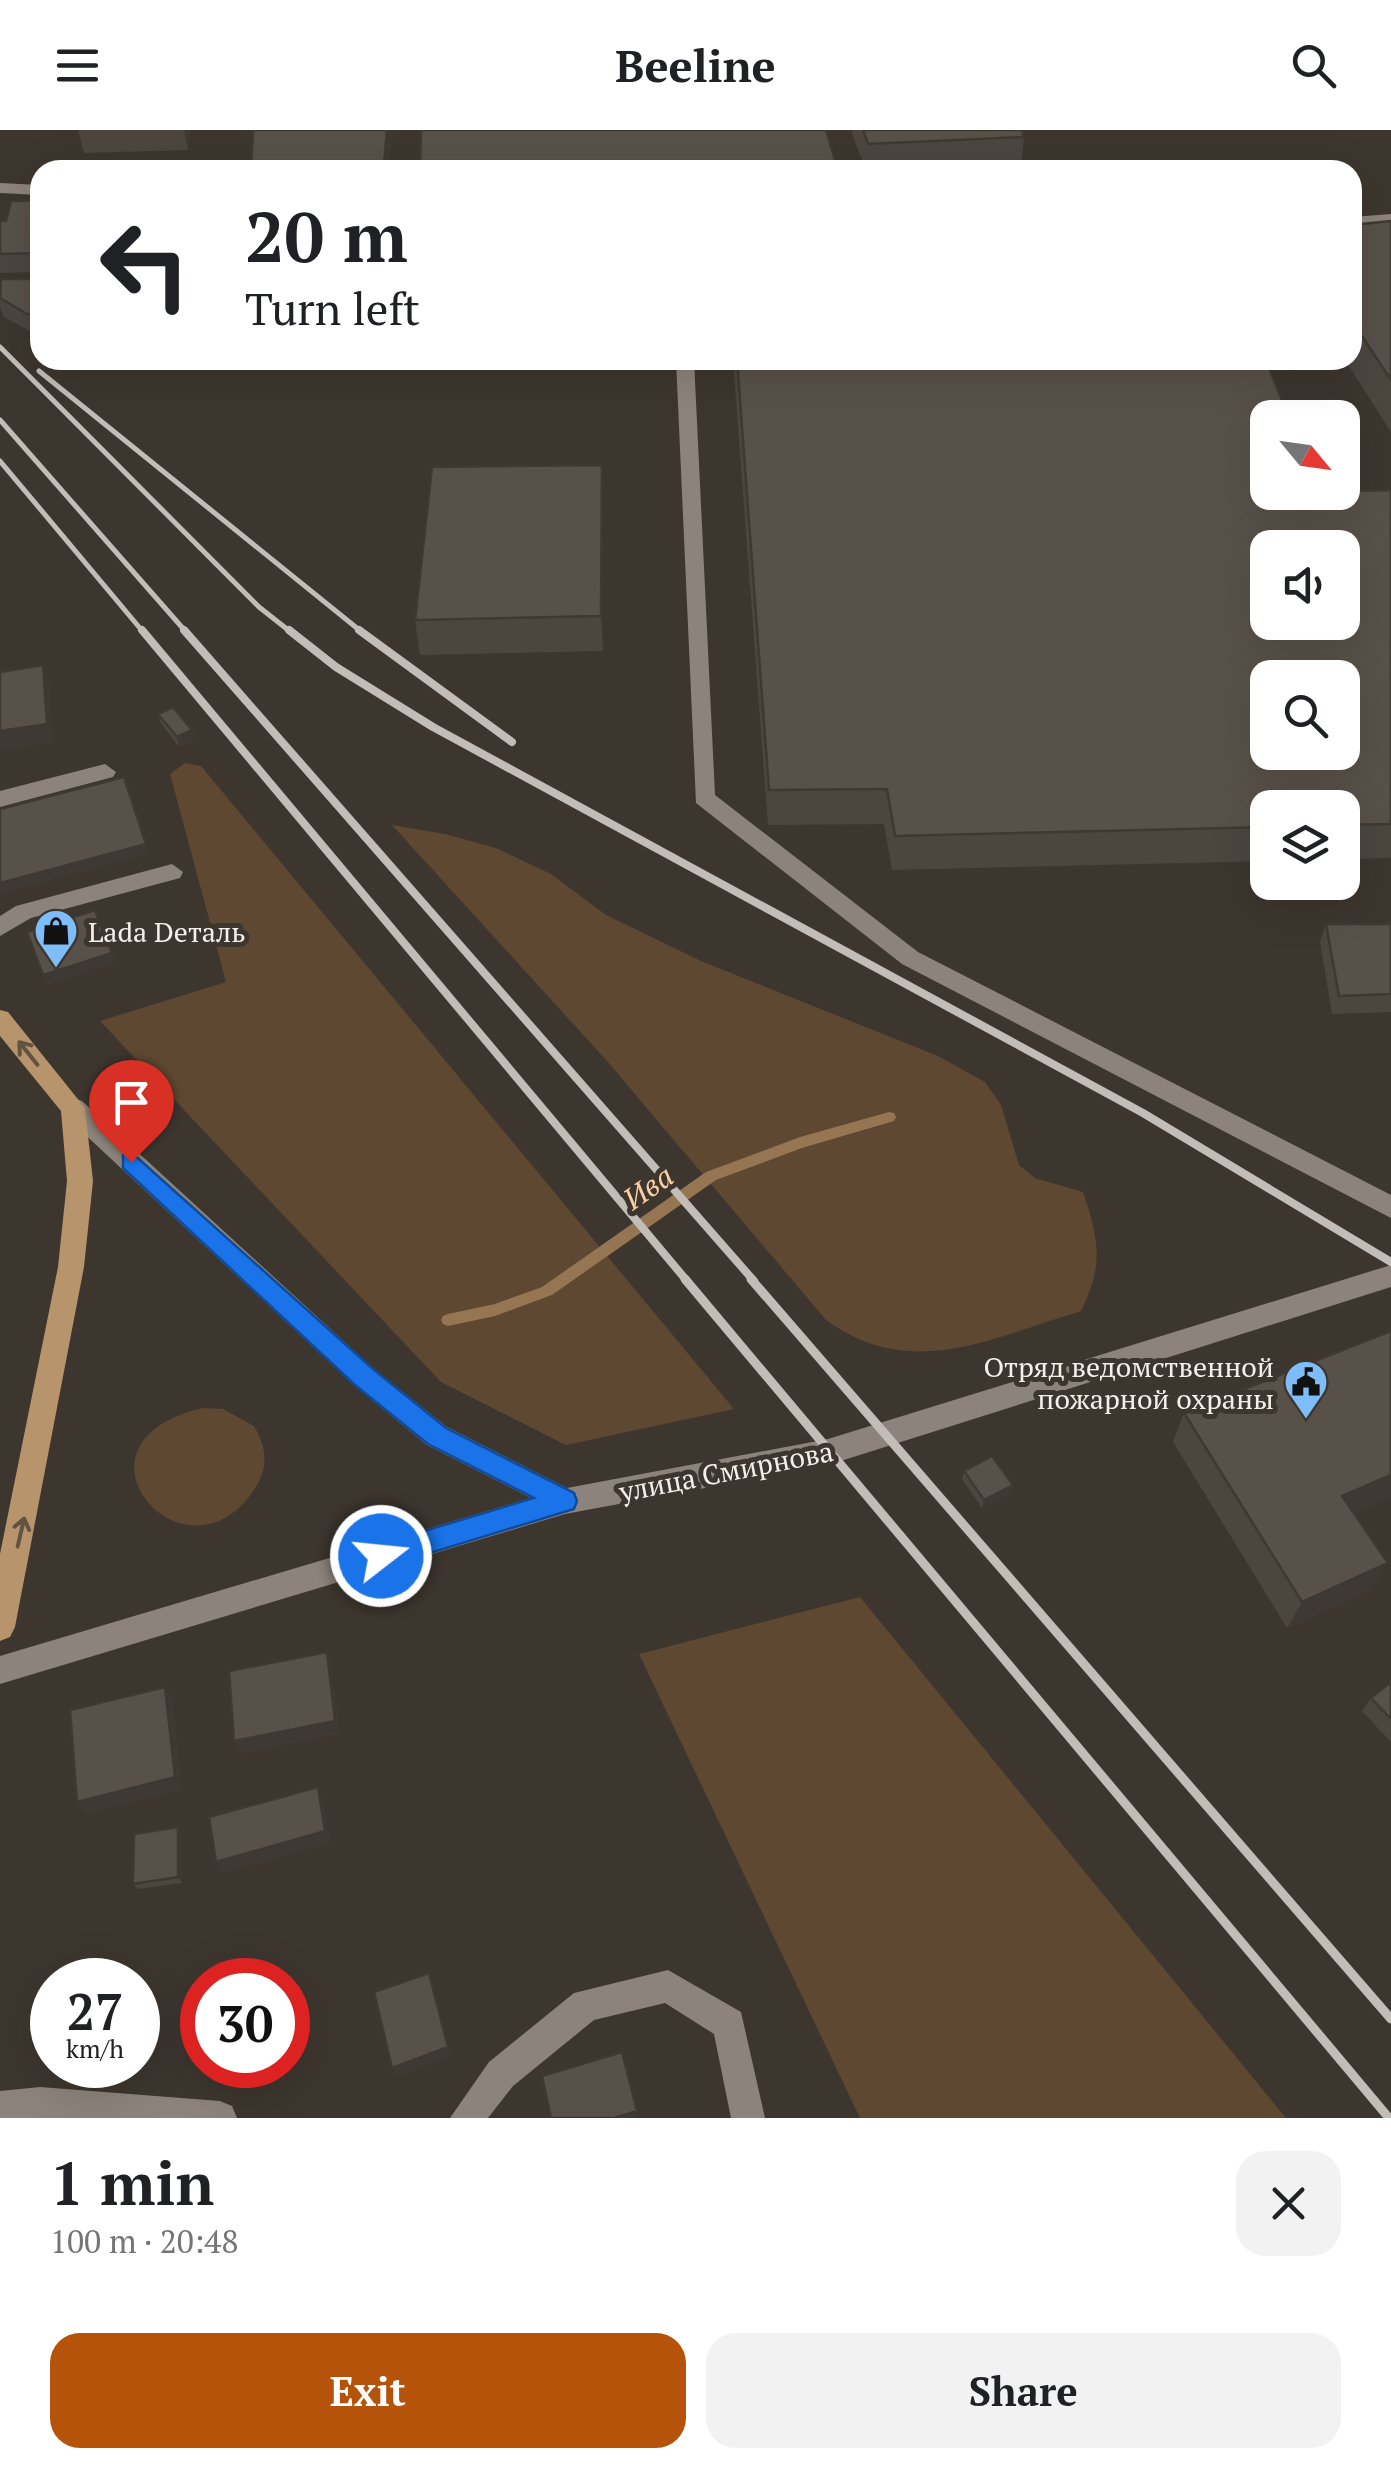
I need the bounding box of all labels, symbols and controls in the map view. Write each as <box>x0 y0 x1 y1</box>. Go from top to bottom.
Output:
text: Beeline <box>615 35 776 95</box>
icon: menu <box>50 38 105 93</box>
icon: search <box>1286 38 1341 93</box>
text: 20 m <box>245 189 408 282</box>
icon: left <box>80 200 210 330</box>
text: Turn left <box>245 278 420 338</box>
north arrow <box>1250 400 1360 510</box>
map controls <box>1250 400 1360 900</box>
button: sound <box>1250 530 1360 640</box>
button: search <box>1250 660 1360 770</box>
button: layers <box>1250 790 1360 900</box>
shop icon: Lada Dеталь <box>33 908 79 969</box>
place label: Lada Dеталь <box>88 913 245 950</box>
one-way arrow <box>18 1040 39 1067</box>
pin <box>89 1060 174 1163</box>
icon: arrive <box>104 1075 159 1130</box>
water label: Ива <box>614 1156 681 1219</box>
place label: Отряд ведомственной пожарной охраны <box>983 1348 1274 1417</box>
public building icon: Отряд ведомственной пожарной охраны <box>1283 1359 1329 1420</box>
street label: улица Смирнова <box>615 1432 836 1510</box>
position arrow <box>329 1504 433 1608</box>
one-way arrow <box>13 1516 31 1548</box>
speed limit sign: 30 <box>180 1958 310 2088</box>
text: 27 <box>67 1978 123 2044</box>
text: km/h <box>66 2032 124 2065</box>
text: 1 min <box>50 2143 214 2222</box>
button: close <box>1236 2151 1341 2256</box>
text: 100 m · 20:48 <box>50 2220 238 2262</box>
button: Exit <box>50 2333 686 2448</box>
button: Share <box>706 2333 1341 2448</box>

